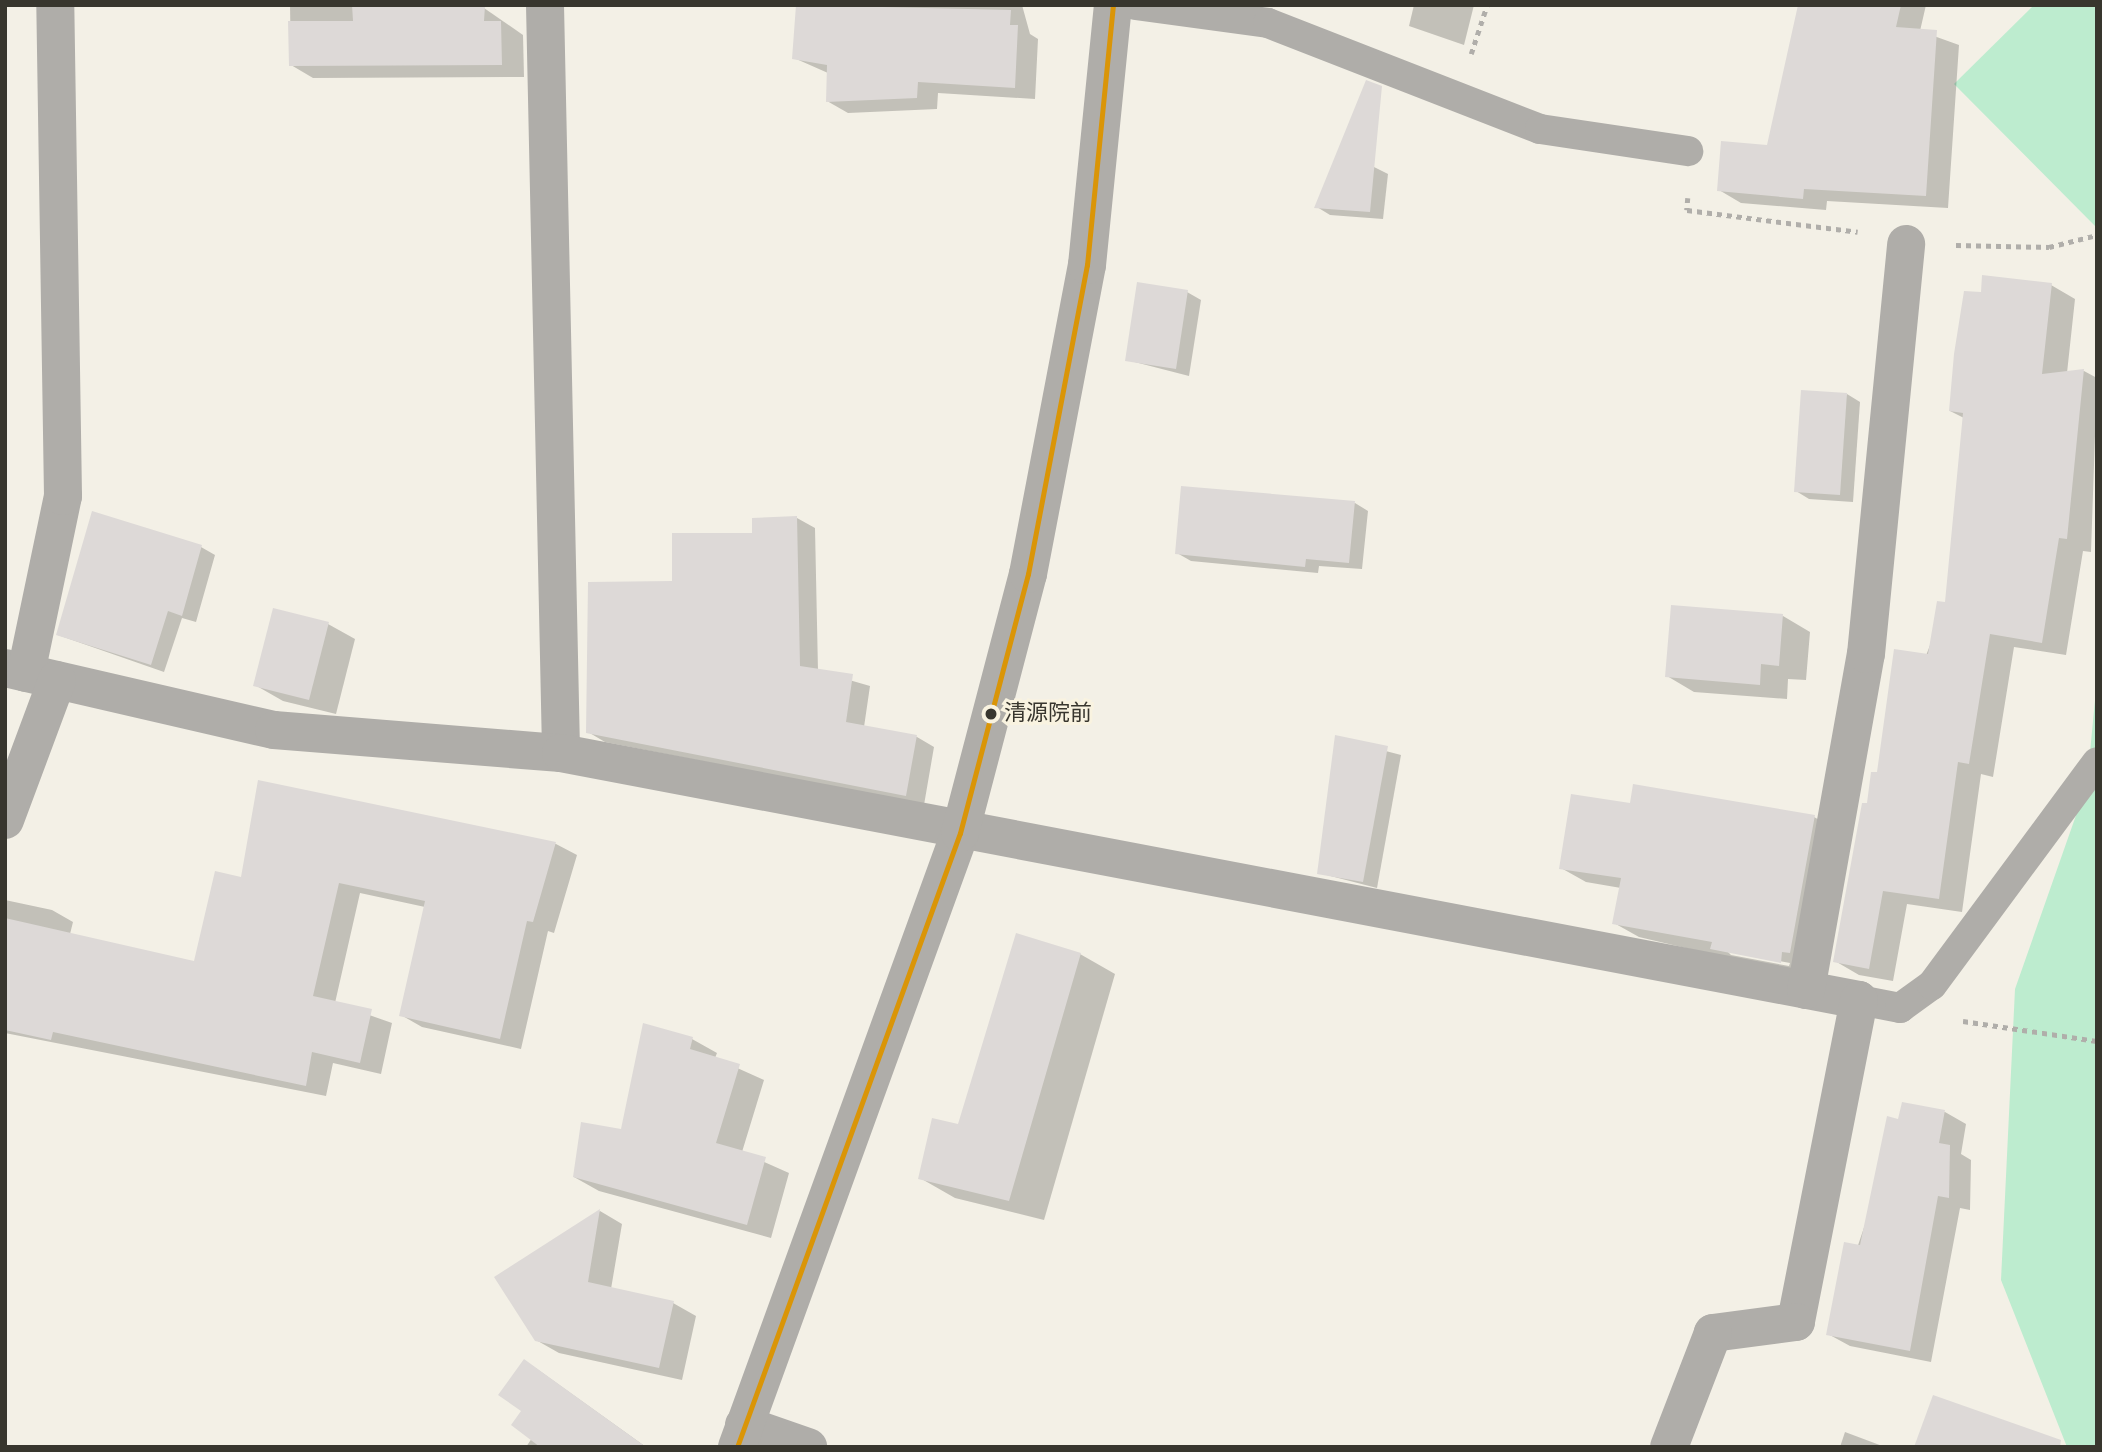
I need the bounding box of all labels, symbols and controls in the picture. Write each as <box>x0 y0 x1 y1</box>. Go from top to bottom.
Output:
place label: 清源院前 <box>1004 701 1092 727</box>
marker: 清源院前 <box>984 707 998 721</box>

